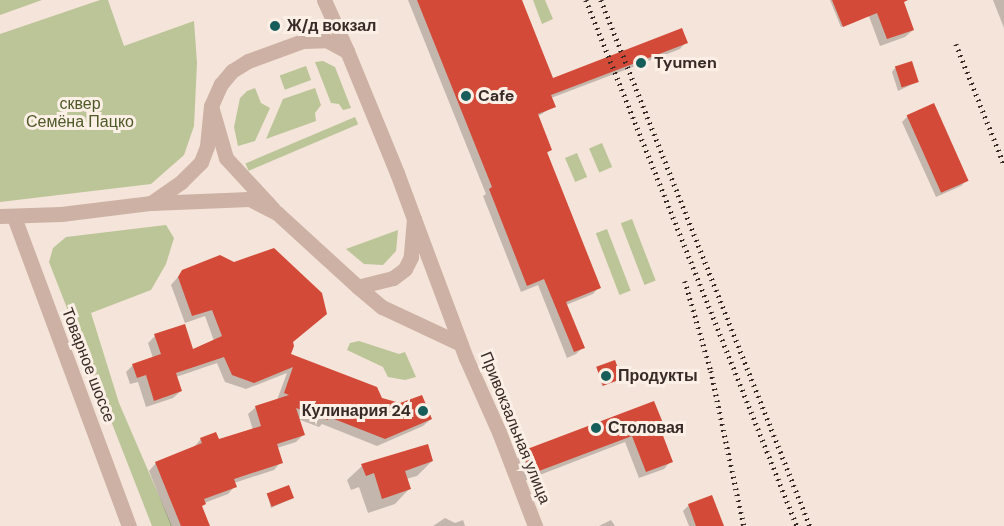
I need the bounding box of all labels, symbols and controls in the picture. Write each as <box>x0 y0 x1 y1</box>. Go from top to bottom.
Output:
place label: Ж/д вокзал <box>287 16 376 36</box>
marker: Ж/д вокзал <box>268 19 282 33</box>
place label: Tyumen <box>654 53 717 73</box>
marker: Tyumen <box>632 54 650 72</box>
place label: Cafe <box>478 86 514 106</box>
marker: Cafe <box>459 89 473 103</box>
park label: сквер Семёна Пацко <box>26 94 134 132</box>
street label: Товарное шоссе <box>57 305 119 425</box>
street label: Привокзальная улица <box>476 349 554 507</box>
place label: Продукты <box>618 366 698 386</box>
marker: Продукты <box>599 369 613 383</box>
place label: Кулинария 24 <box>302 401 411 421</box>
marker: Кулинария 24 <box>416 404 430 418</box>
place label: Столовая <box>608 418 684 438</box>
marker: Столовая <box>589 421 603 435</box>

